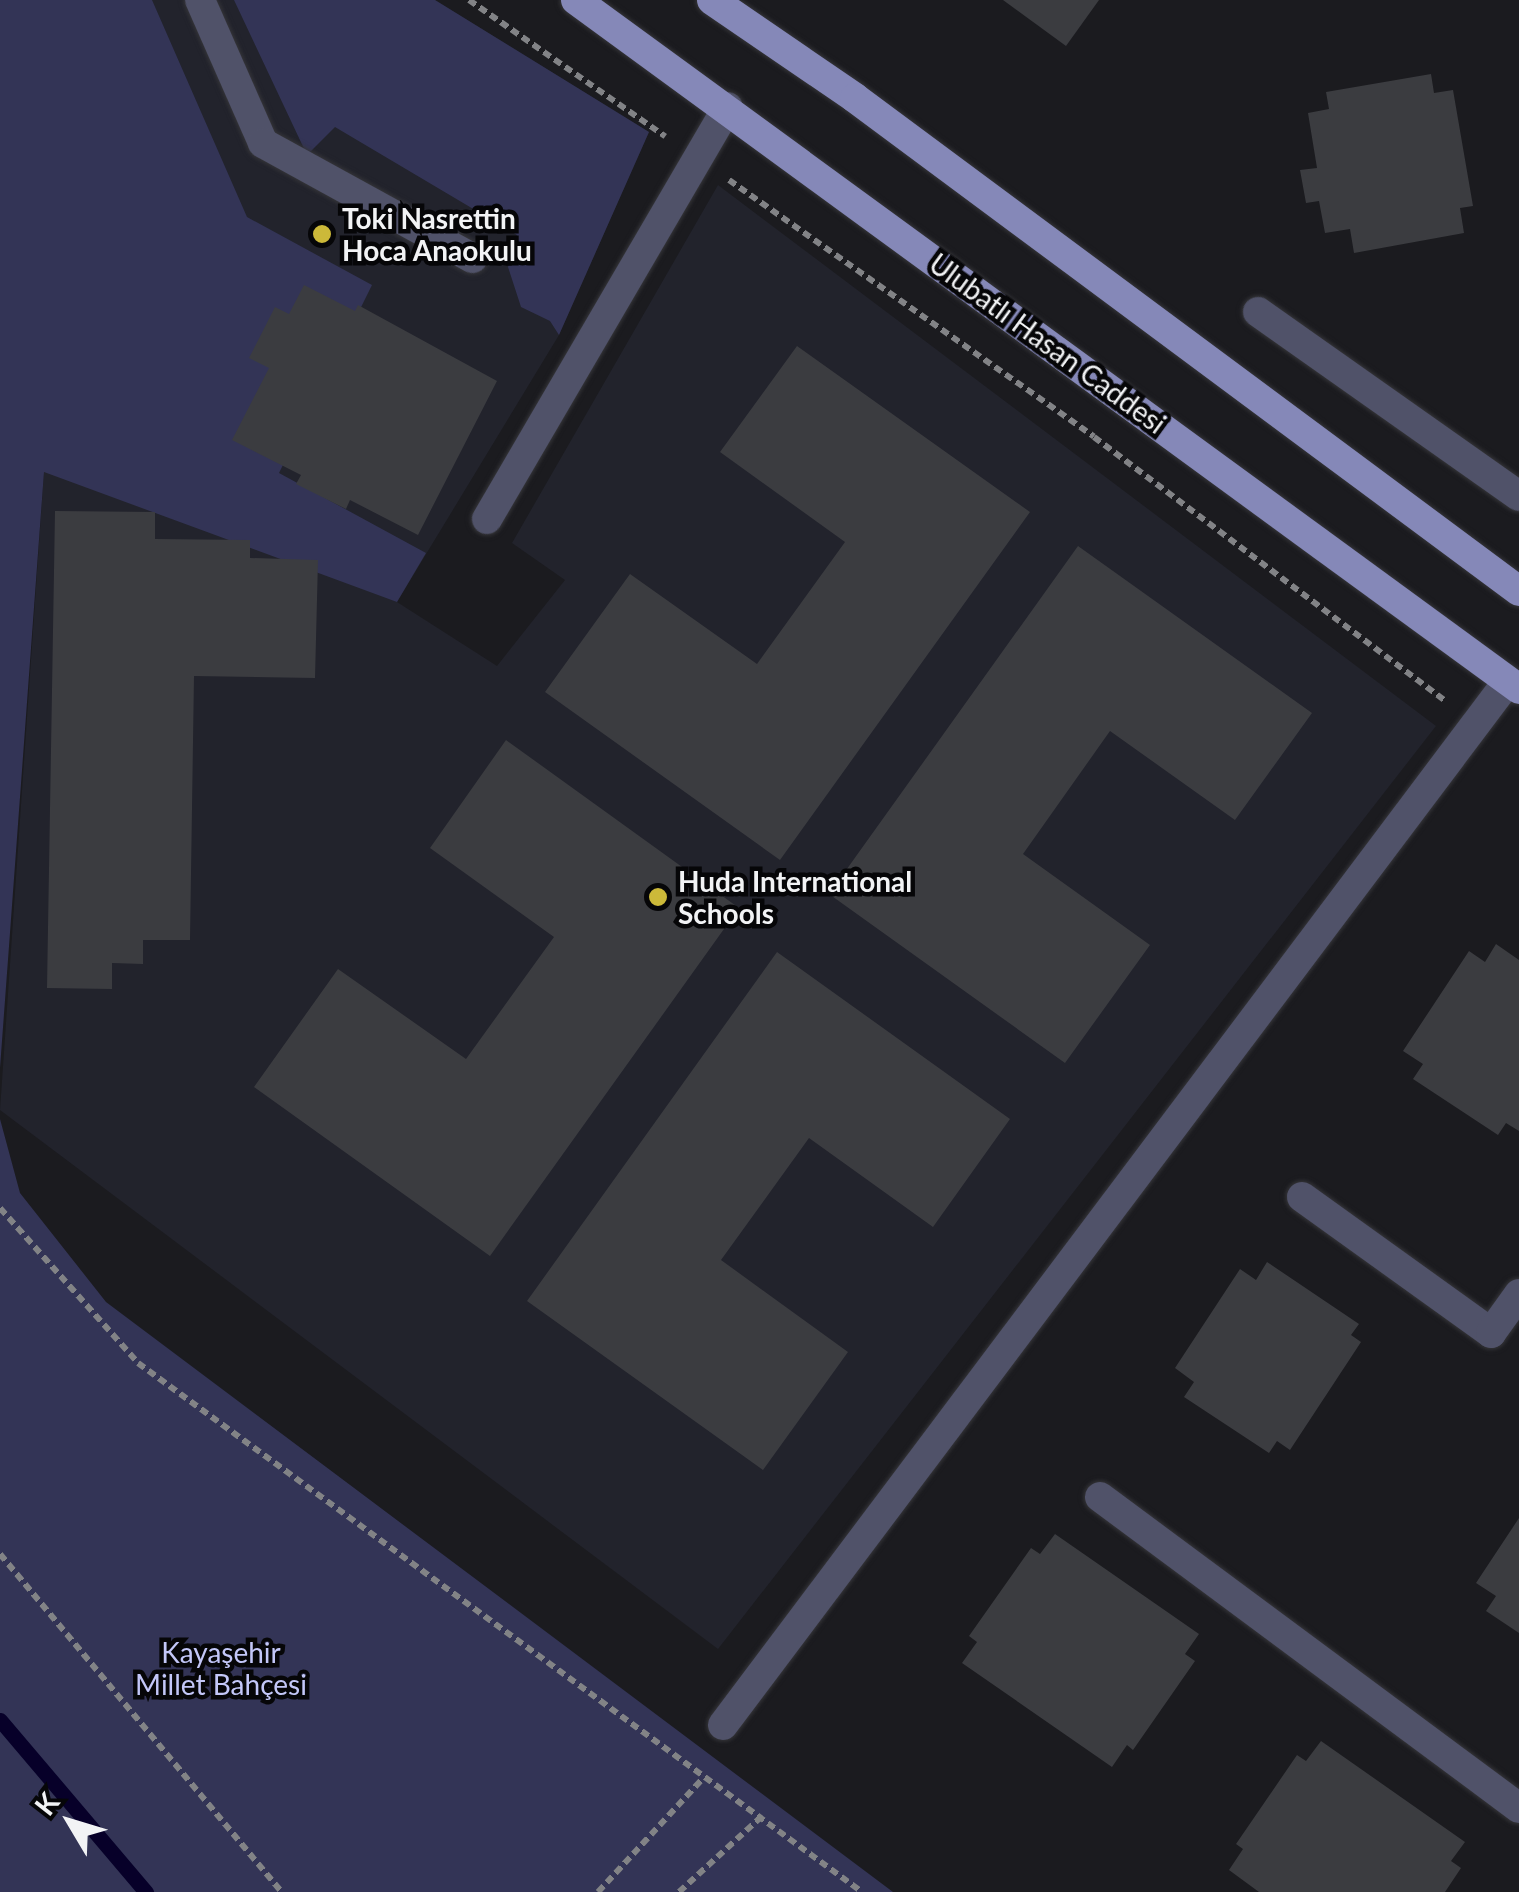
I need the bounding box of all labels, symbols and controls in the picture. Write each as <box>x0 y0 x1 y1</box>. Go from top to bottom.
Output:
place label: Toki Nasrettin Hoca Anaokulu <box>342 201 533 267</box>
marker: Toki Nasrettin Hoca Anaokulu <box>311 223 333 245</box>
street label: Ulubatlı Hasan Caddesi <box>923 246 1173 440</box>
place label: Huda International Schools <box>678 864 912 930</box>
marker: Huda International Schools <box>647 886 669 908</box>
park label: Kayaşehir Millet Bahçesi <box>135 1635 307 1701</box>
north arrow <box>20 1772 120 1872</box>
text: K <box>27 1786 66 1822</box>

